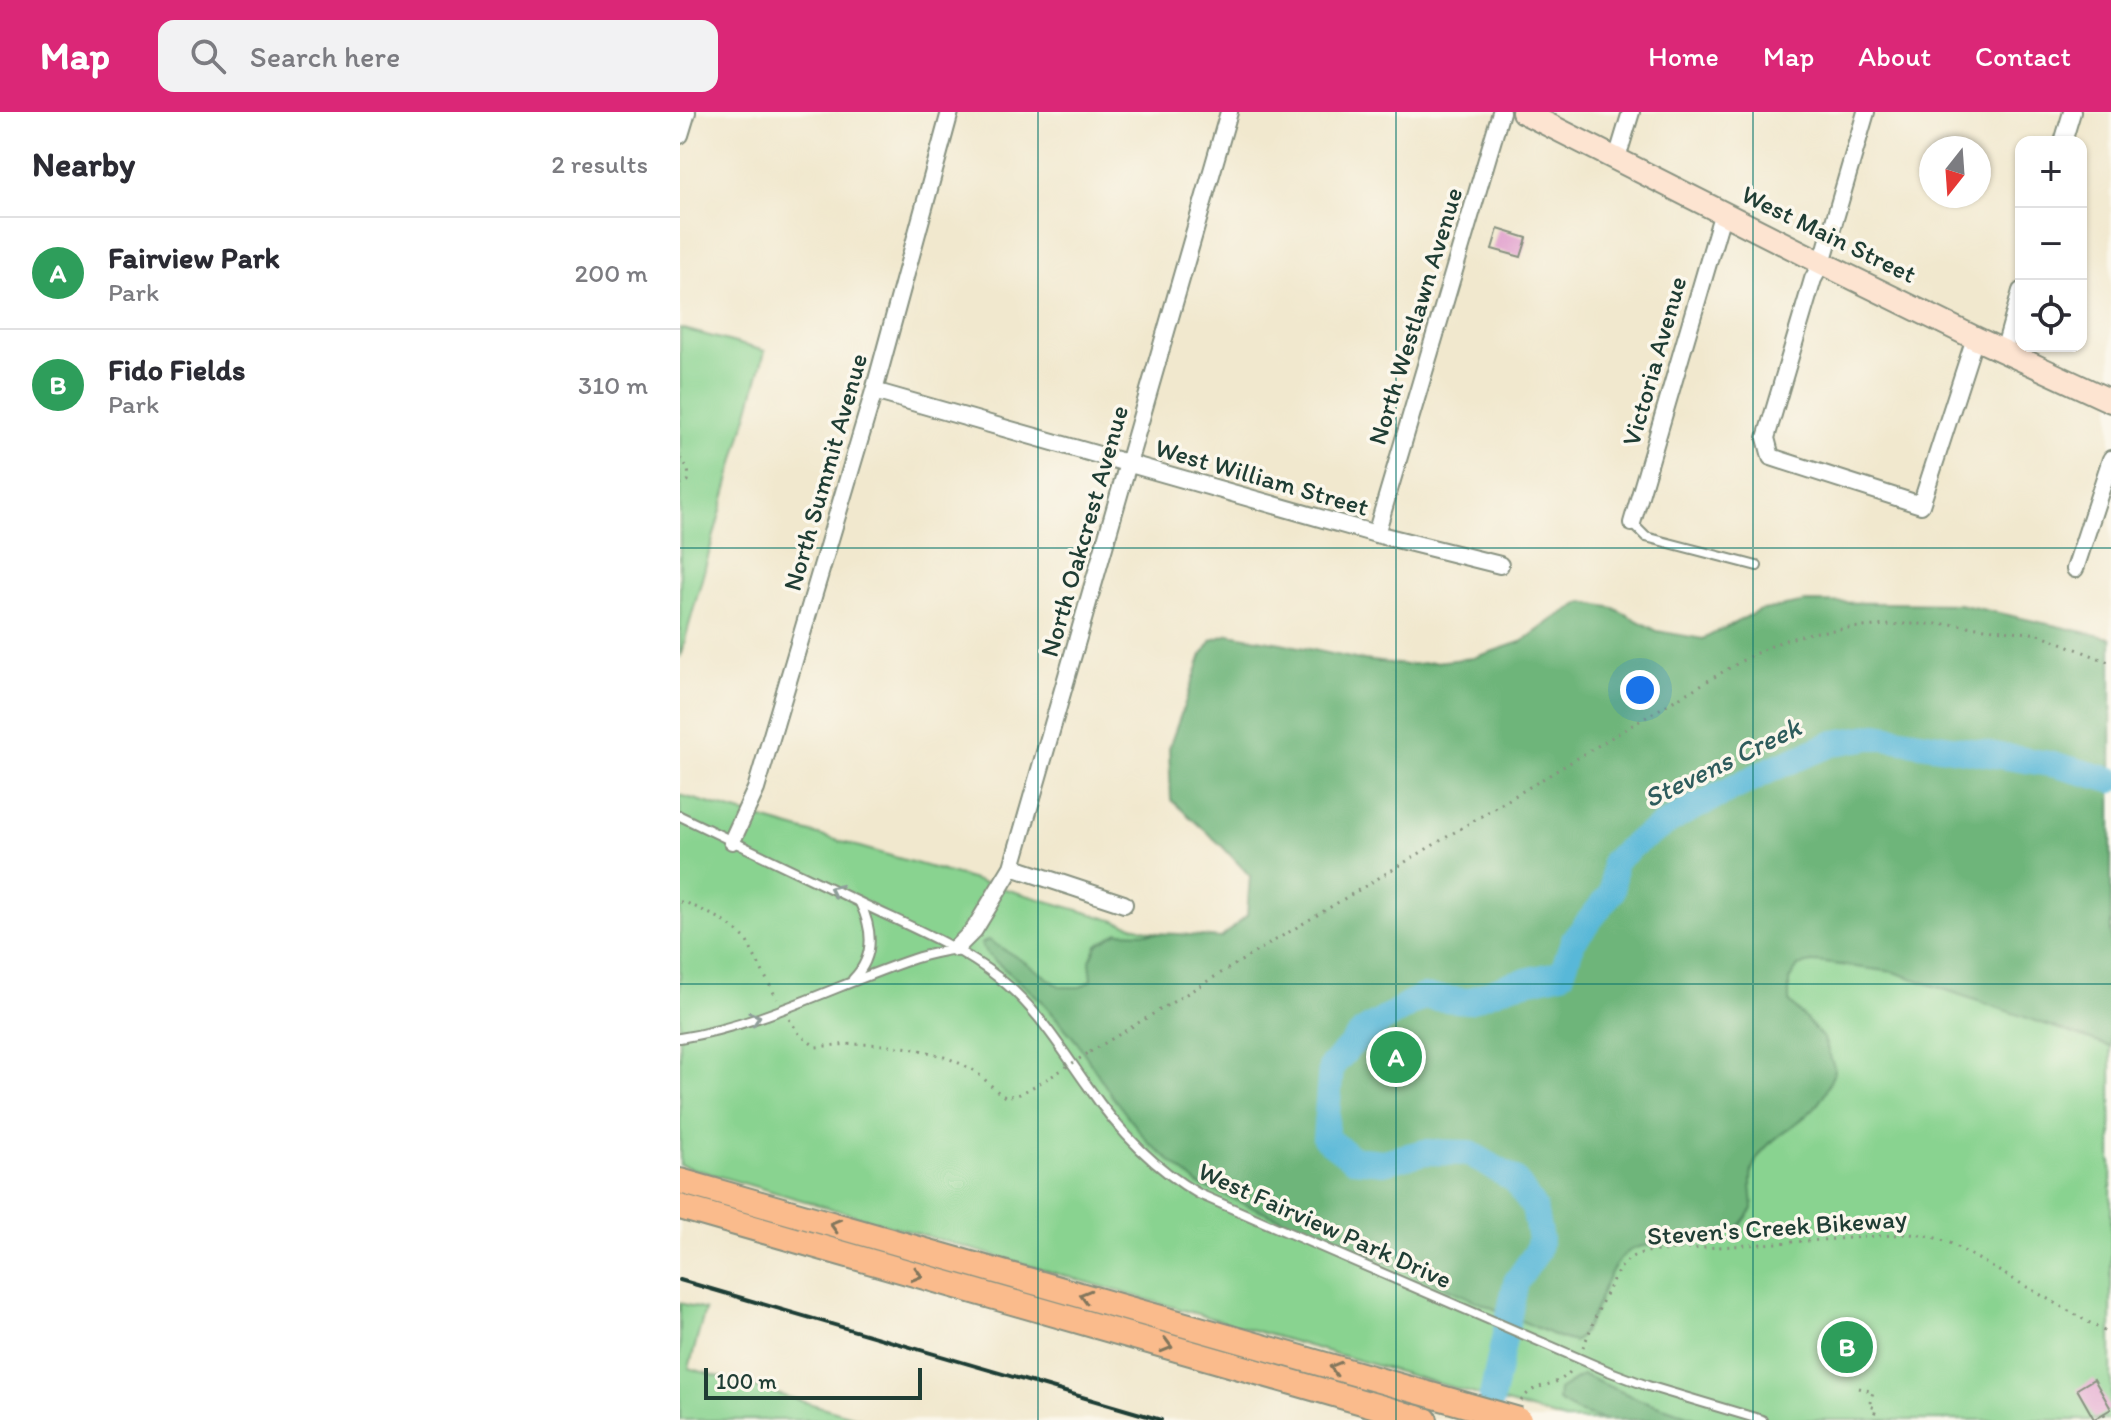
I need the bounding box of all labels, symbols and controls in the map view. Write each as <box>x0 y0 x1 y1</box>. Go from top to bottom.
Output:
search box <box>158 20 718 92</box>
text: Map <box>40 33 110 79</box>
icon: search <box>186 34 230 78</box>
text: Search here <box>250 38 400 75</box>
text: Home <box>1648 39 1719 73</box>
text: Map <box>1763 39 1814 73</box>
text: About <box>1858 39 1931 73</box>
text: Contact <box>1975 39 2071 73</box>
north arrow <box>1919 136 1991 208</box>
map controls <box>2015 136 2087 352</box>
button: + <box>2015 136 2087 208</box>
text: Nearby <box>32 144 135 185</box>
text: 2 results <box>551 148 648 180</box>
street label: West Main Street <box>1736 178 1922 290</box>
street label: North Westlawn Avenue <box>1361 184 1469 448</box>
button: − <box>2015 208 2087 280</box>
text: Fairview Park <box>108 239 280 276</box>
text: A <box>50 257 66 289</box>
text: 200 m <box>575 257 648 289</box>
street label: Victoria Avenue <box>1615 273 1693 449</box>
text: Park <box>108 276 159 308</box>
button: locate <box>2015 280 2087 352</box>
street label: North Summit Avenue <box>776 349 874 595</box>
text: Fido Fields <box>108 351 245 388</box>
text: B <box>50 369 66 401</box>
text: 310 m <box>578 369 648 401</box>
text: Park <box>108 388 159 420</box>
street label: North Oakcrest Avenue <box>1033 402 1135 660</box>
street label: West William Street <box>1151 431 1373 523</box>
your location <box>1620 670 1660 710</box>
water label: Stevens Creek <box>1638 709 1807 815</box>
one-way arrow <box>829 884 843 900</box>
one-way arrow <box>748 1011 762 1027</box>
pin: A <box>1370 1027 1422 1087</box>
street label: West Fairview Park Drive <box>1193 1155 1457 1295</box>
street label: Steven's Creek Bikeway <box>1646 1202 1908 1252</box>
one-way arrow <box>828 1218 842 1234</box>
one-way arrow <box>909 1266 923 1282</box>
one-way arrow <box>1078 1289 1092 1306</box>
pin: B <box>1821 1317 1873 1377</box>
one-way arrow <box>1159 1337 1173 1353</box>
one-way arrow <box>1328 1361 1342 1377</box>
scale bar <box>704 1364 922 1400</box>
text: 100 m <box>716 1368 777 1395</box>

